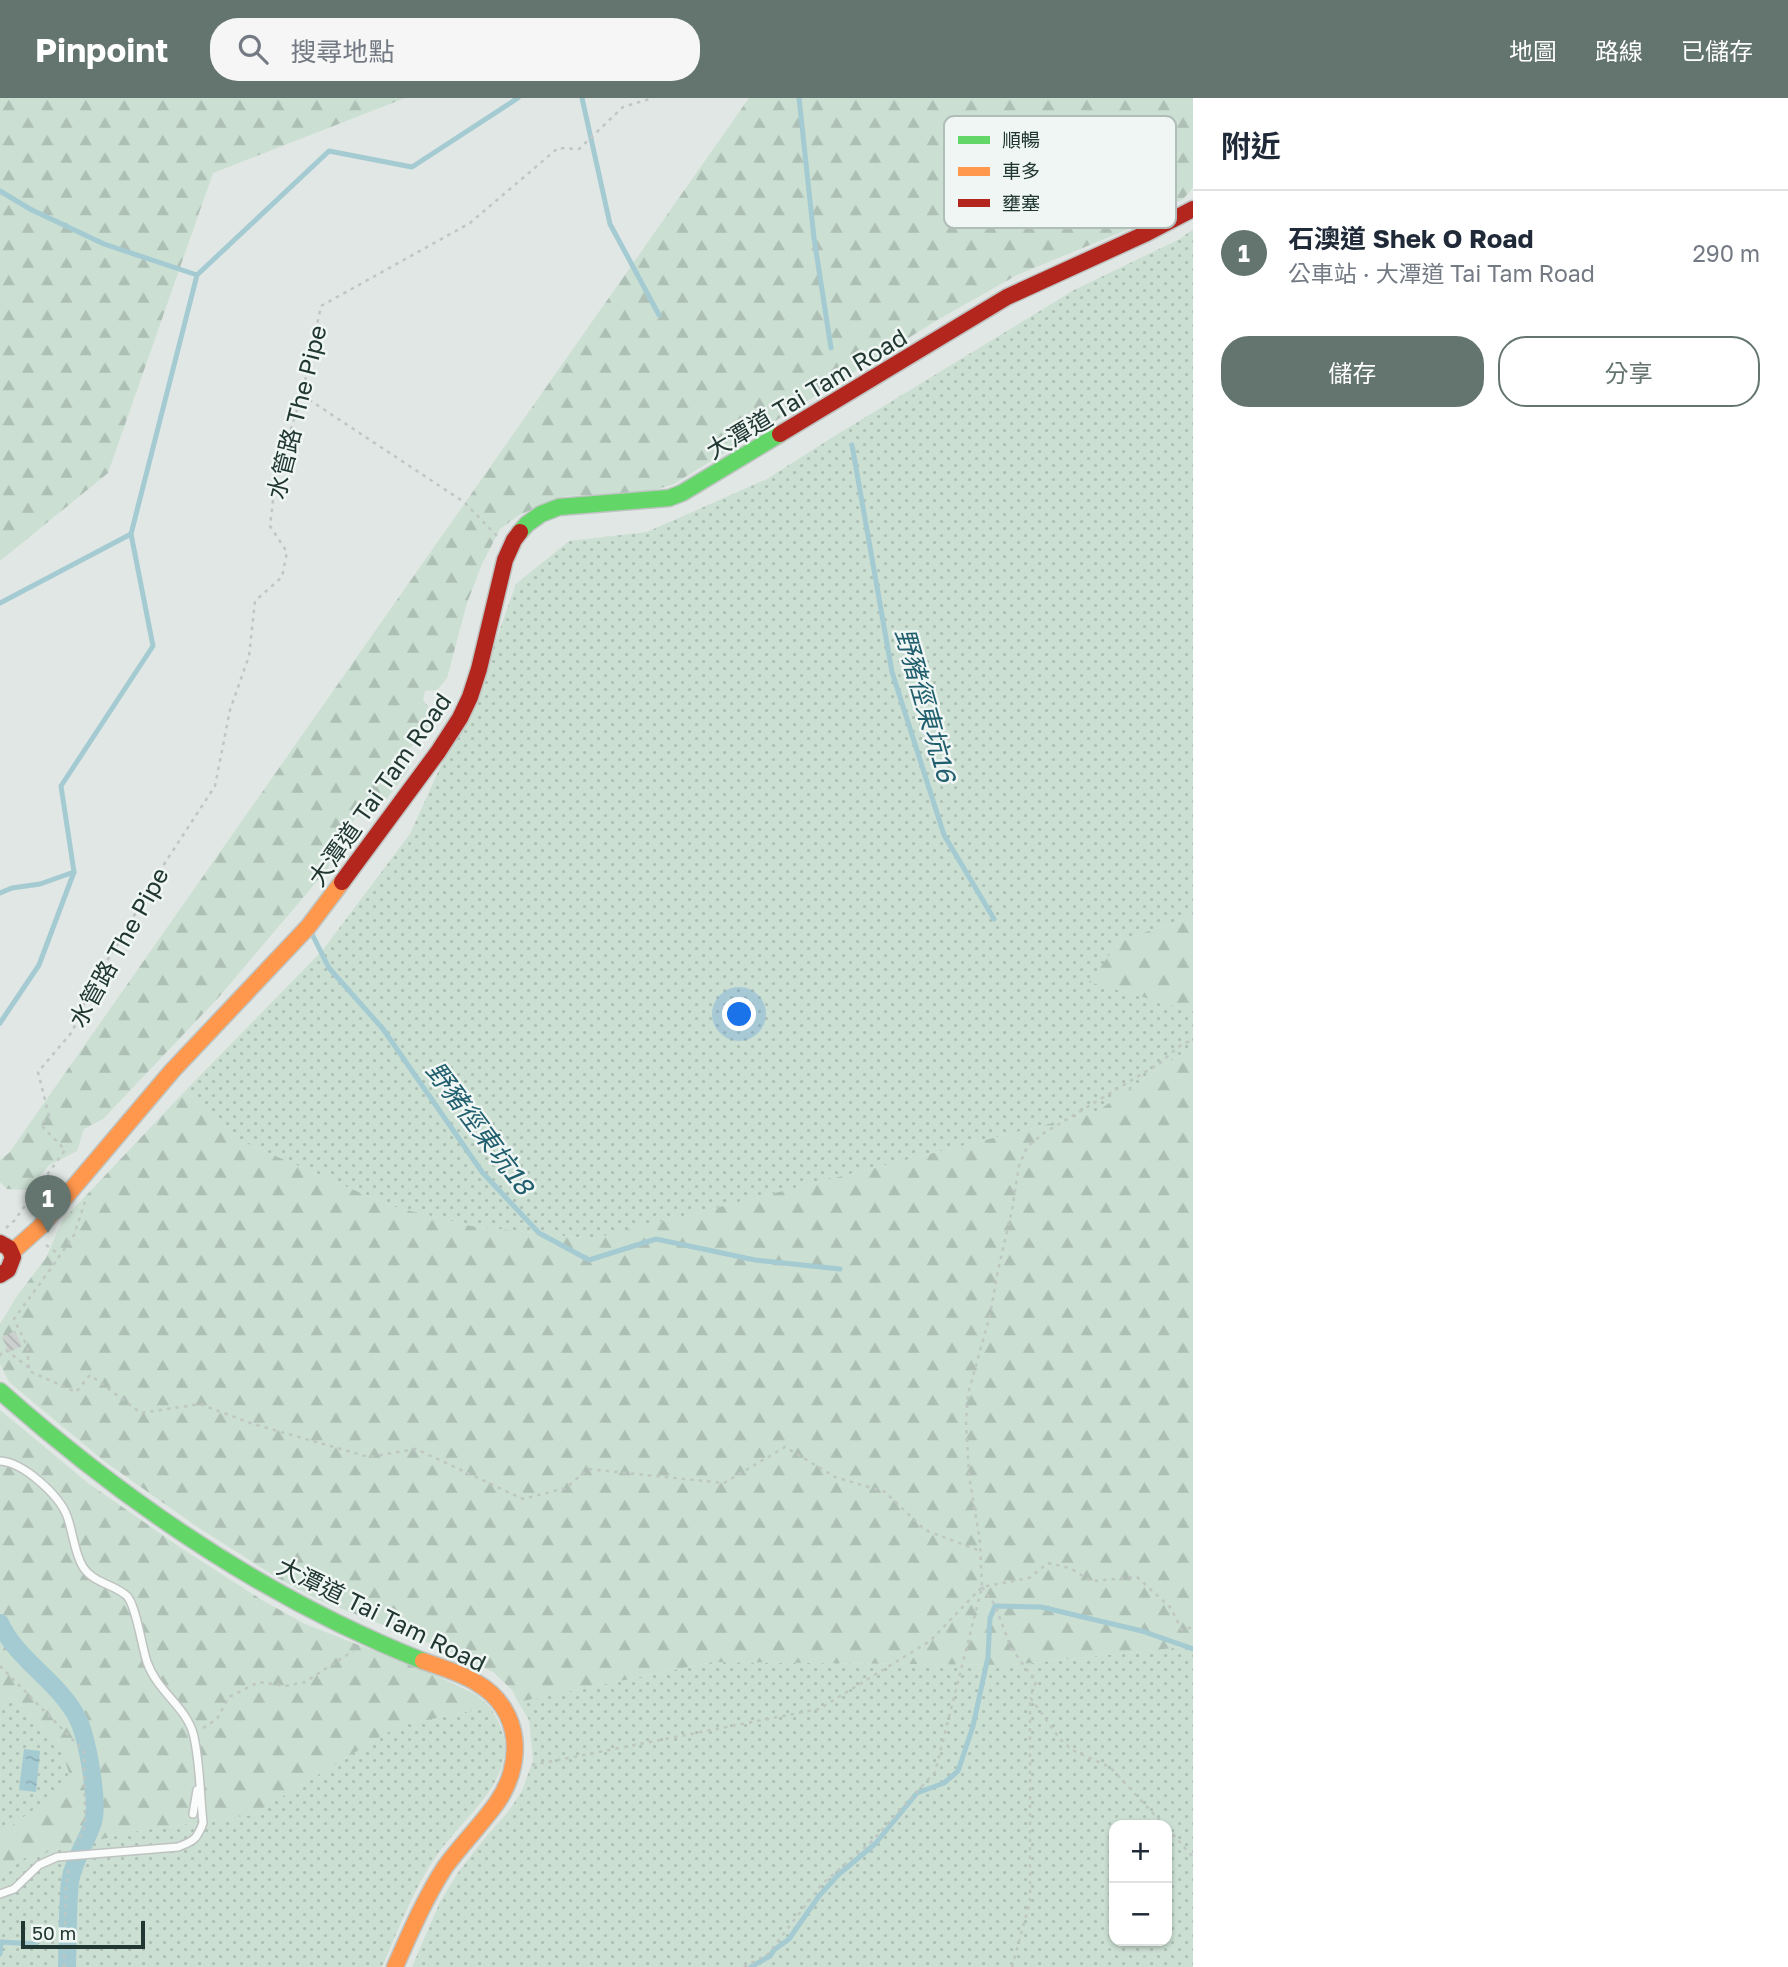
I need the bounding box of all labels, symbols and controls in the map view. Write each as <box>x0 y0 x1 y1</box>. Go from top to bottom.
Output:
search box <box>210 18 700 81</box>
text: Pinpoint <box>35 30 168 69</box>
icon: search <box>234 30 272 68</box>
text: 搜尋地點 <box>290 36 394 67</box>
text: 地圖 <box>1509 36 1557 65</box>
text: 路線 <box>1595 36 1643 65</box>
text: 已儲存 <box>1681 36 1753 65</box>
legend <box>944 116 1176 228</box>
text: 順暢 <box>1002 128 1040 151</box>
text: 附近 <box>1221 128 1281 164</box>
text: 車多 <box>1002 159 1040 182</box>
text: 壅塞 <box>1002 191 1040 214</box>
text: 石澳道 Shek O Road <box>1288 223 1533 254</box>
text: 1 <box>1238 239 1250 267</box>
text: 290 m <box>1692 239 1760 267</box>
text: 公車站 · 大潭道 Tai Tam Road <box>1288 259 1595 287</box>
street label: 水管路 The Pipe <box>260 322 332 502</box>
street label: 大潭道 Tai Tam Road <box>700 322 912 464</box>
button: 儲存 <box>1221 336 1484 407</box>
button: 分享 <box>1498 336 1760 407</box>
water label: 野豬徑東坑16 <box>889 625 963 788</box>
street label: 大潭道 Tai Tam Road <box>301 687 457 891</box>
street label: 水管路 The Pipe <box>62 862 174 1032</box>
your location <box>722 997 756 1031</box>
water label: 野豬徑東坑18 <box>420 1055 541 1202</box>
pin: 1 <box>25 1175 71 1233</box>
street label: 大潭道 Tai Tam Road <box>273 1551 491 1677</box>
map controls <box>1109 1820 1172 1946</box>
button: + <box>1109 1820 1172 1883</box>
button: − <box>1109 1883 1172 1946</box>
scale bar <box>21 1918 145 1950</box>
text: 50 m <box>32 1921 76 1944</box>

